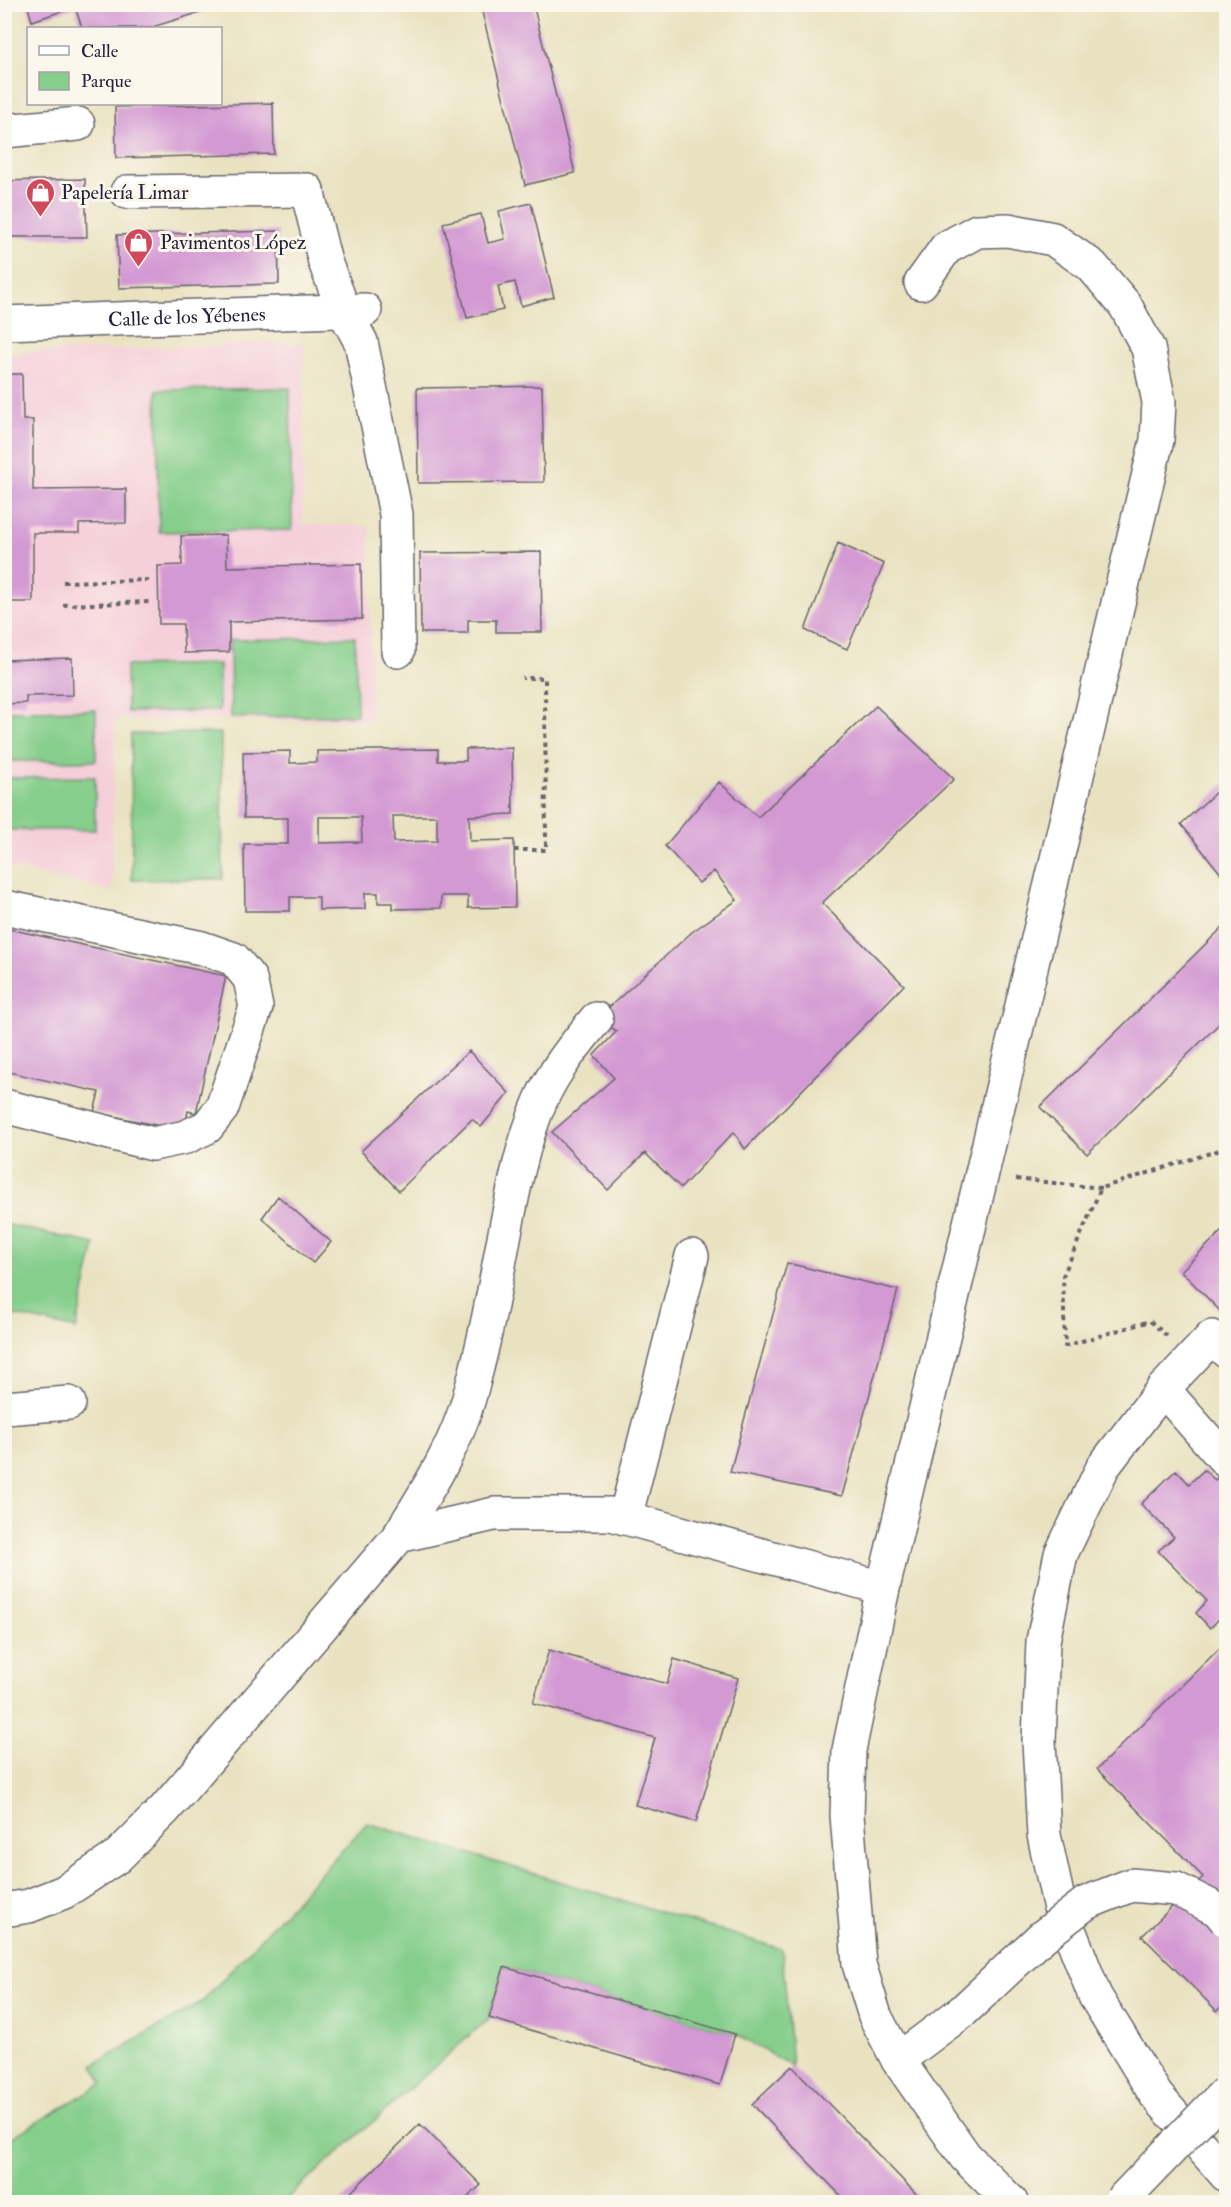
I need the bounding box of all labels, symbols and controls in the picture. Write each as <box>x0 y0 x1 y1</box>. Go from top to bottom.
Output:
legend <box>27 27 222 105</box>
text: Calle <box>81 40 119 63</box>
text: Parque <box>81 70 132 93</box>
shop icon: Papelería Limar <box>24 176 56 218</box>
place label: Papelería Limar <box>61 180 189 206</box>
shop icon: Pavimentos López <box>123 226 155 268</box>
place label: Pavimentos López <box>160 230 307 256</box>
street label: Calle de los Yébenes <box>108 301 266 332</box>

